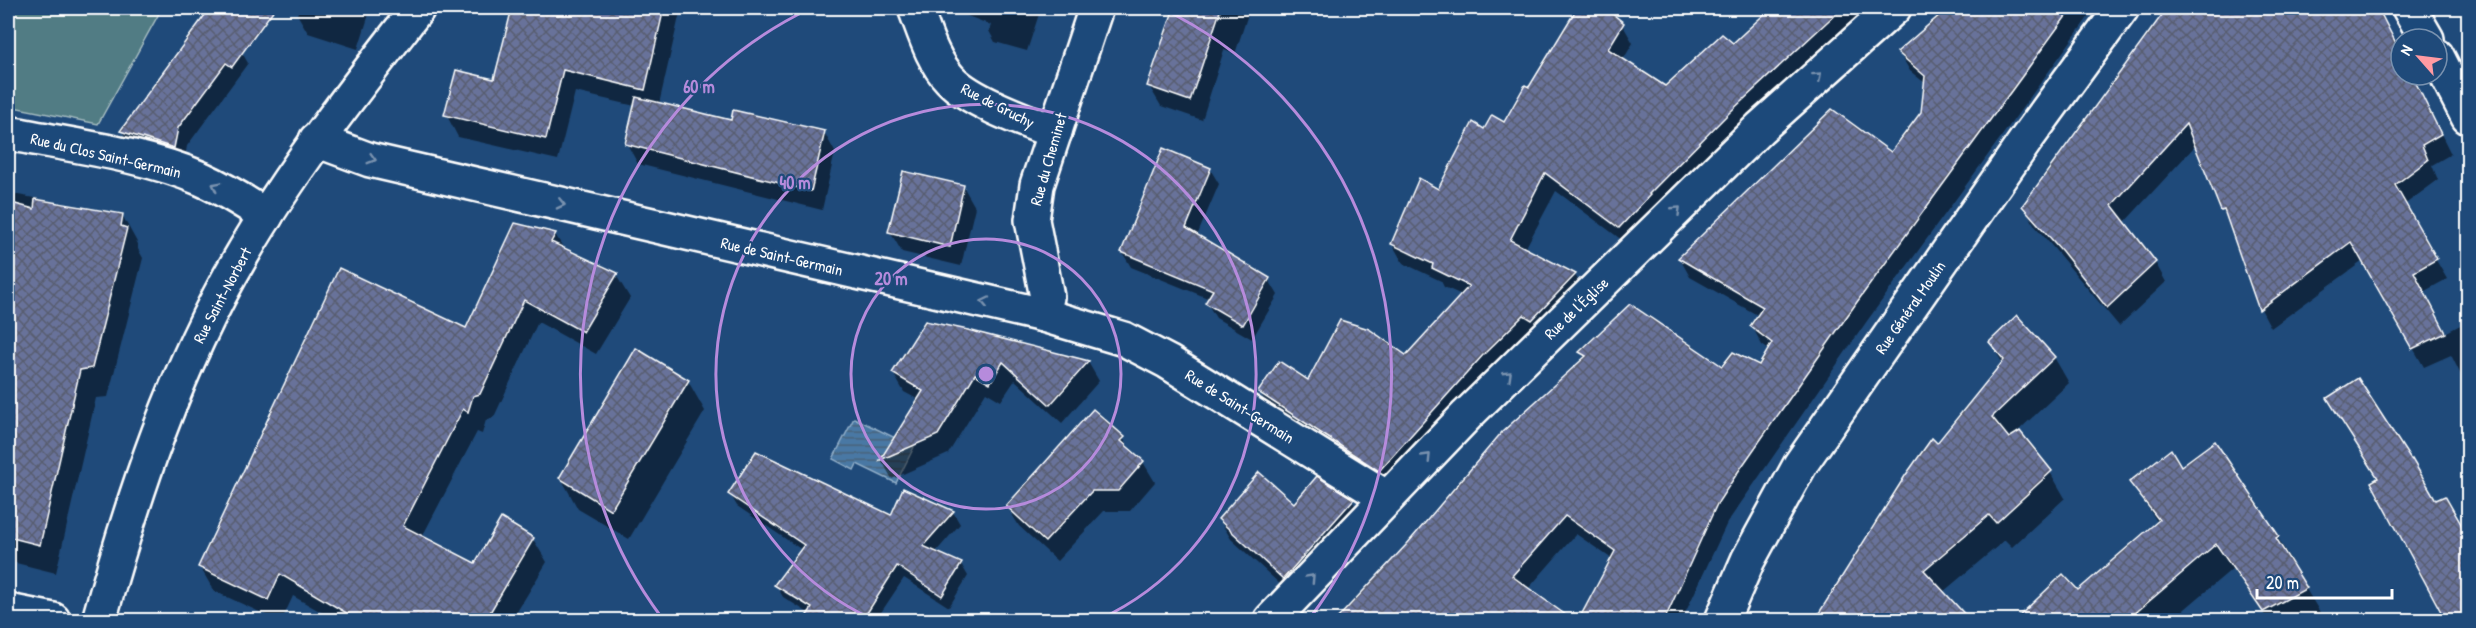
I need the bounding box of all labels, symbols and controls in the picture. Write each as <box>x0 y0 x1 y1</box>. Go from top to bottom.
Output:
north arrow <box>2389 27 2449 87</box>
text: N <box>2394 41 2418 59</box>
one-way arrow <box>1812 72 1822 83</box>
text: 60 m <box>683 74 715 99</box>
street label: Rue de Gruchy <box>957 77 1039 133</box>
street label: Rue du Cheminet <box>1024 110 1072 208</box>
street label: Rue du Clos Saint-Germain <box>29 127 183 183</box>
one-way arrow <box>366 152 377 164</box>
text: 40 m <box>779 170 811 195</box>
one-way arrow <box>211 182 222 193</box>
one-way arrow <box>556 197 566 210</box>
one-way arrow <box>1669 206 1680 217</box>
street label: Rue de Saint-Germain <box>719 231 845 281</box>
street label: Rue Saint-Norbert <box>187 243 257 347</box>
street label: Rue Général Moulin <box>1870 256 1950 358</box>
text: 20 m <box>875 266 907 291</box>
street label: Rue de l'Église <box>1539 271 1613 344</box>
one-way arrow <box>981 297 991 310</box>
centre of rings <box>976 364 996 384</box>
street label: Rue de Saint-Germain <box>1181 364 1299 448</box>
one-way arrow <box>1501 371 1511 382</box>
one-way arrow <box>1419 453 1430 464</box>
scale bar <box>2257 562 2392 600</box>
text: 20 m <box>2266 570 2299 595</box>
one-way arrow <box>1304 574 1315 584</box>

